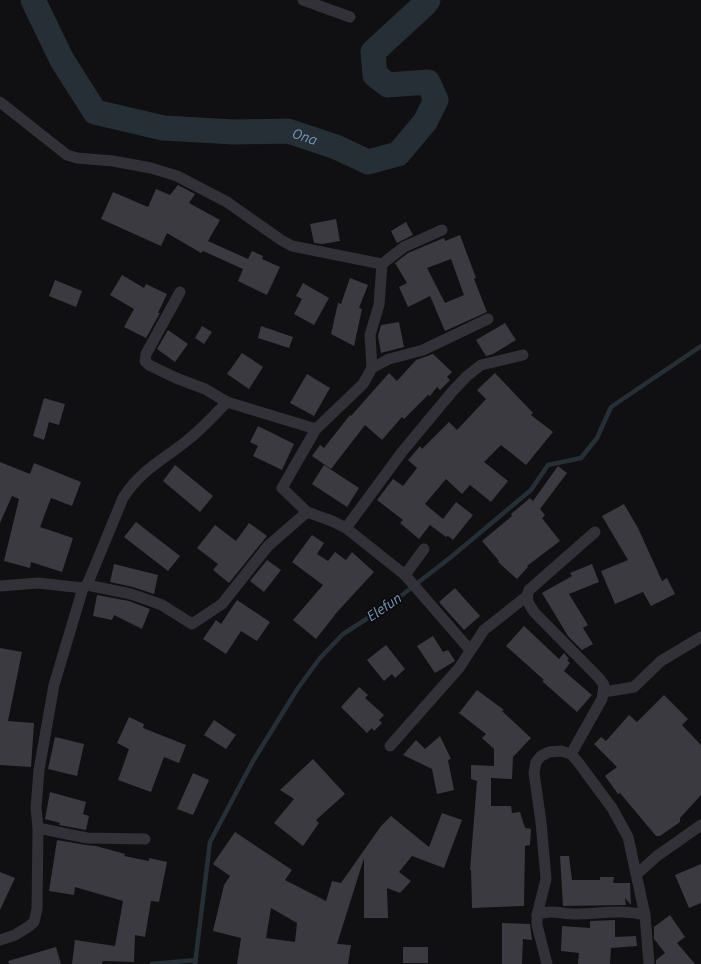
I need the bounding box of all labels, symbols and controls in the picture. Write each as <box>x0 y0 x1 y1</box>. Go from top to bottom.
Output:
water label: Ona <box>289 123 320 151</box>
water label: Elefun <box>362 588 406 627</box>

